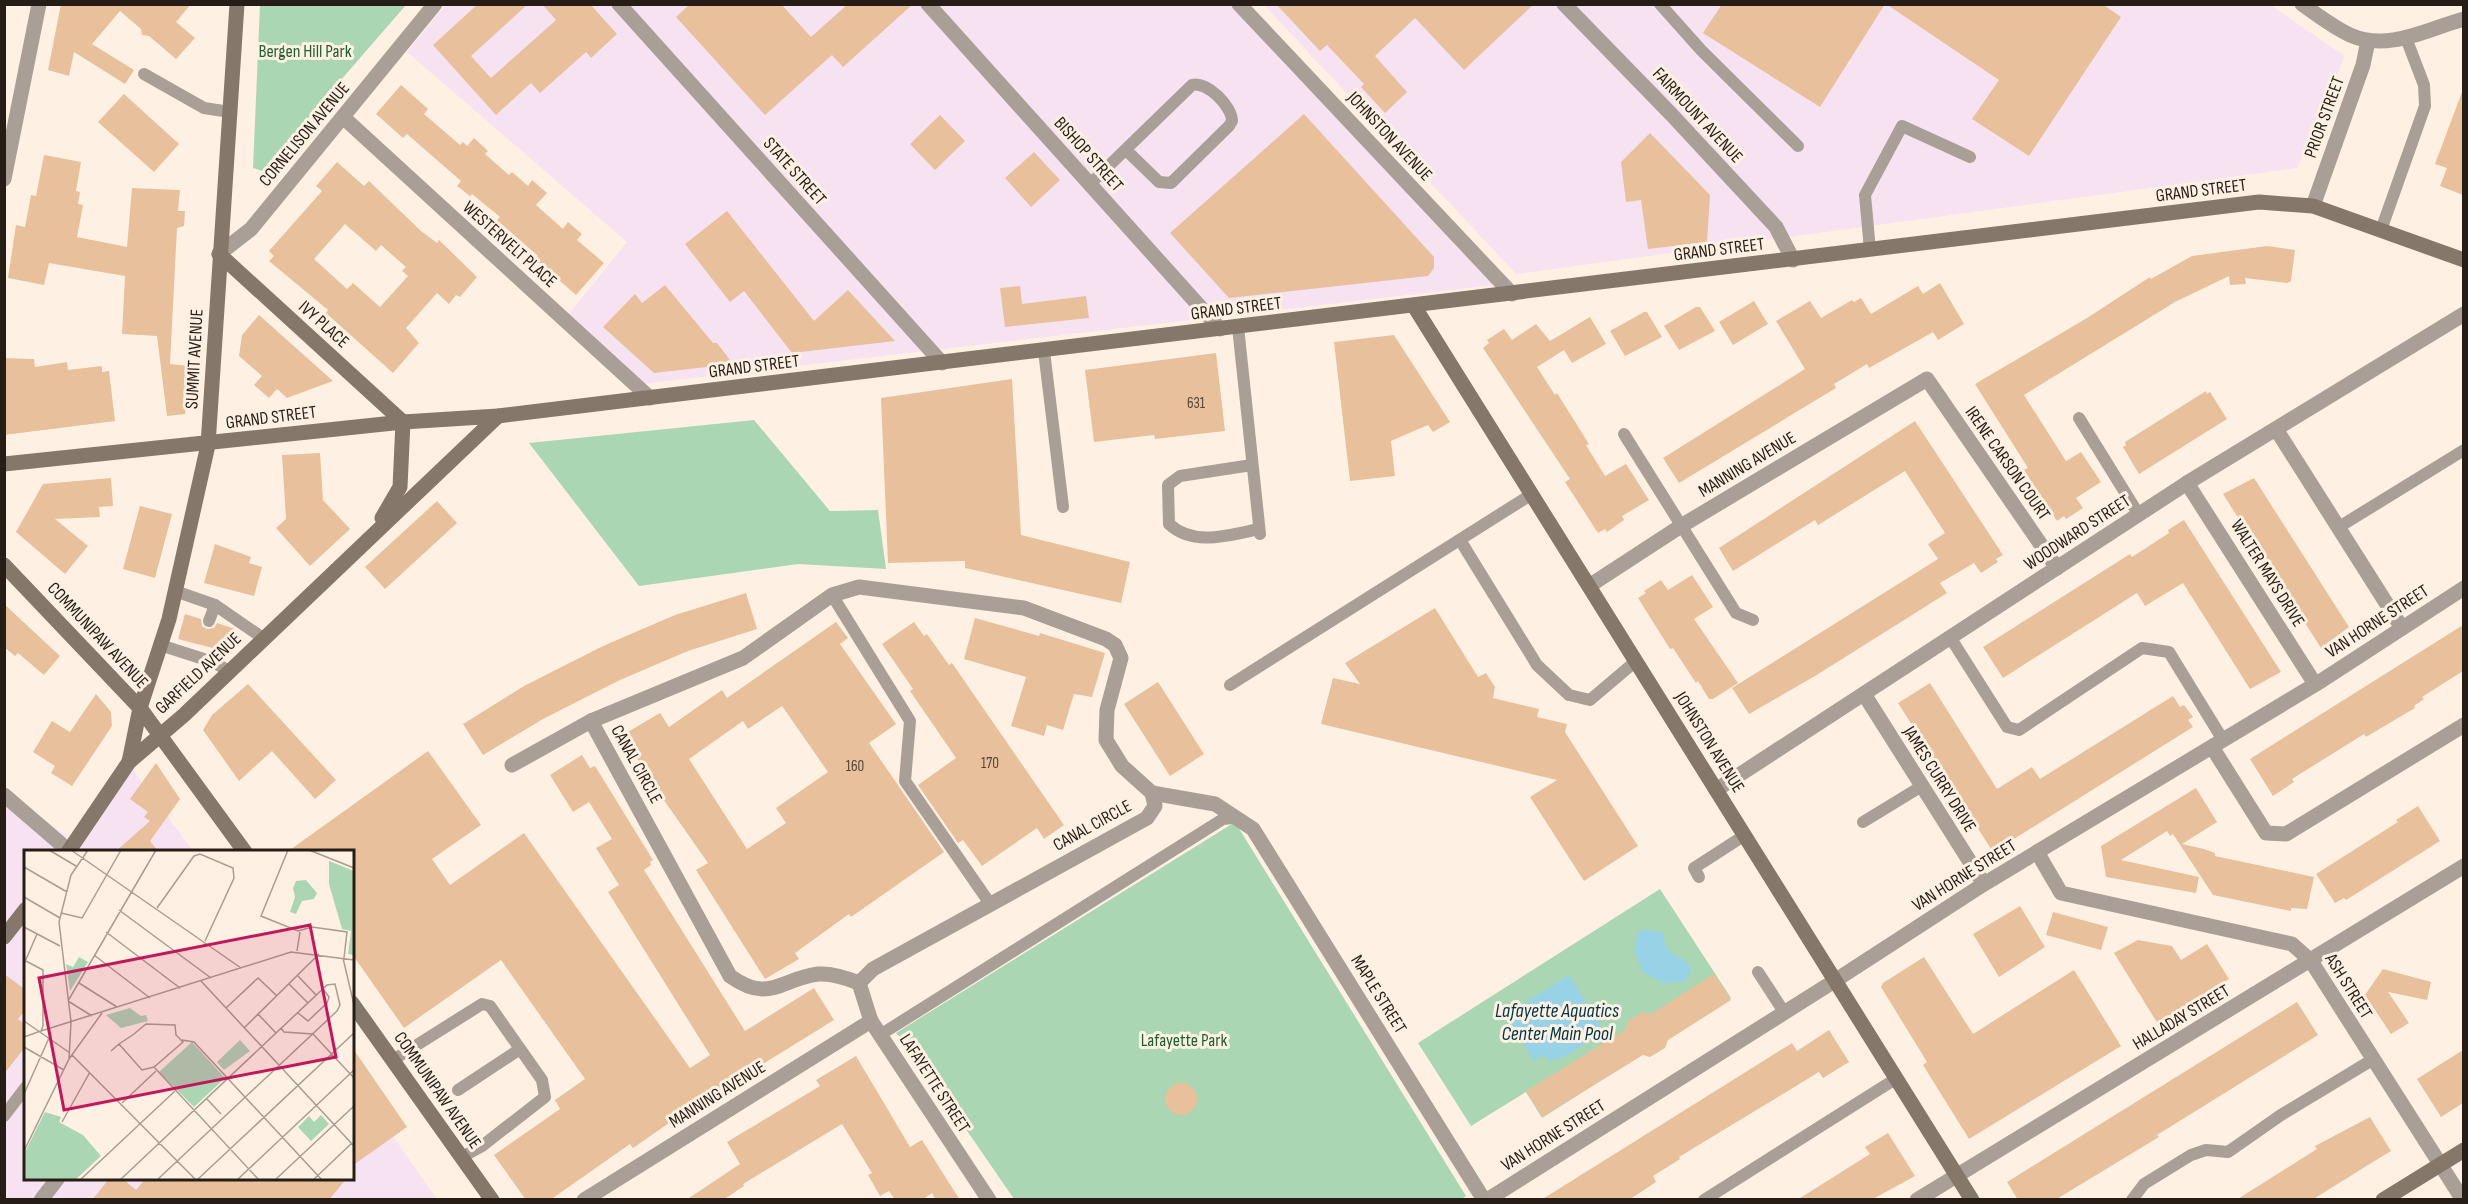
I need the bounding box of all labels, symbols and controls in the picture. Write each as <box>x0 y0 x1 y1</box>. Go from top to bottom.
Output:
park label: Bergen Hill Park <box>258 41 352 62</box>
street label: FAIRMOUNT AVENUE <box>1648 63 1747 167</box>
street label: PRIOR STREET <box>2300 74 2349 161</box>
street label: CORNELISON AVENUE <box>255 78 354 191</box>
street label: JOHNSTON AVENUE <box>1342 87 1436 185</box>
street label: BISHOP STREET <box>1050 113 1128 196</box>
street label: STATE STREET <box>759 133 831 210</box>
street label: GRAND STREET <box>2155 175 2248 206</box>
street label: WESTERVELT PLACE <box>458 197 561 292</box>
street label: GRAND STREET <box>1673 234 1766 265</box>
street label: GRAND STREET <box>1190 293 1283 324</box>
street label: IVY PLACE <box>294 296 353 352</box>
street label: SUMMIT AVENUE <box>181 309 208 410</box>
street label: GRAND STREET <box>708 351 801 382</box>
house number: 631 <box>1187 394 1206 413</box>
street label: GRAND STREET <box>225 402 318 433</box>
street label: IRENE CARSON COURT <box>1961 402 2055 524</box>
street label: MANNING AVENUE <box>1695 427 1800 502</box>
street label: WOODWARD STREET <box>2020 490 2134 575</box>
street label: WALTER MAYS DRIVE <box>2226 516 2309 631</box>
street label: COMMUNIPAW AVENUE <box>43 578 152 693</box>
street label: VAN HORNE STREET <box>2322 580 2433 662</box>
street label: GARFIELD AVENUE <box>151 628 246 718</box>
street label: JOHNSTON AVENUE <box>1670 687 1749 796</box>
street label: CANAL CIRCLE <box>606 721 667 807</box>
street label: JAMES CURRY DRIVE <box>1898 722 1980 836</box>
house number: 170 <box>981 754 999 773</box>
house number: 160 <box>846 757 864 776</box>
street label: CANAL CIRCLE <box>1049 795 1135 856</box>
street label: VAN HORNE STREET <box>1908 835 2020 916</box>
inset map <box>24 850 354 1180</box>
street label: ASH STREET <box>2320 949 2377 1023</box>
street label: MAPLE STREET <box>1346 951 1411 1037</box>
street label: HALLADAY STREET <box>2129 980 2234 1055</box>
water label: Lafayette Aquatics Center Main Pool <box>1495 999 1619 1046</box>
street label: COMMUNIPAW AVENUE <box>389 1028 486 1153</box>
street label: LAFAYETTE STREET <box>895 1030 974 1137</box>
park label: Lafayette Park <box>1141 1030 1227 1051</box>
street label: MANNING AVENUE <box>665 1056 769 1132</box>
street label: VAN HORNE STREET <box>1497 1095 1609 1176</box>

